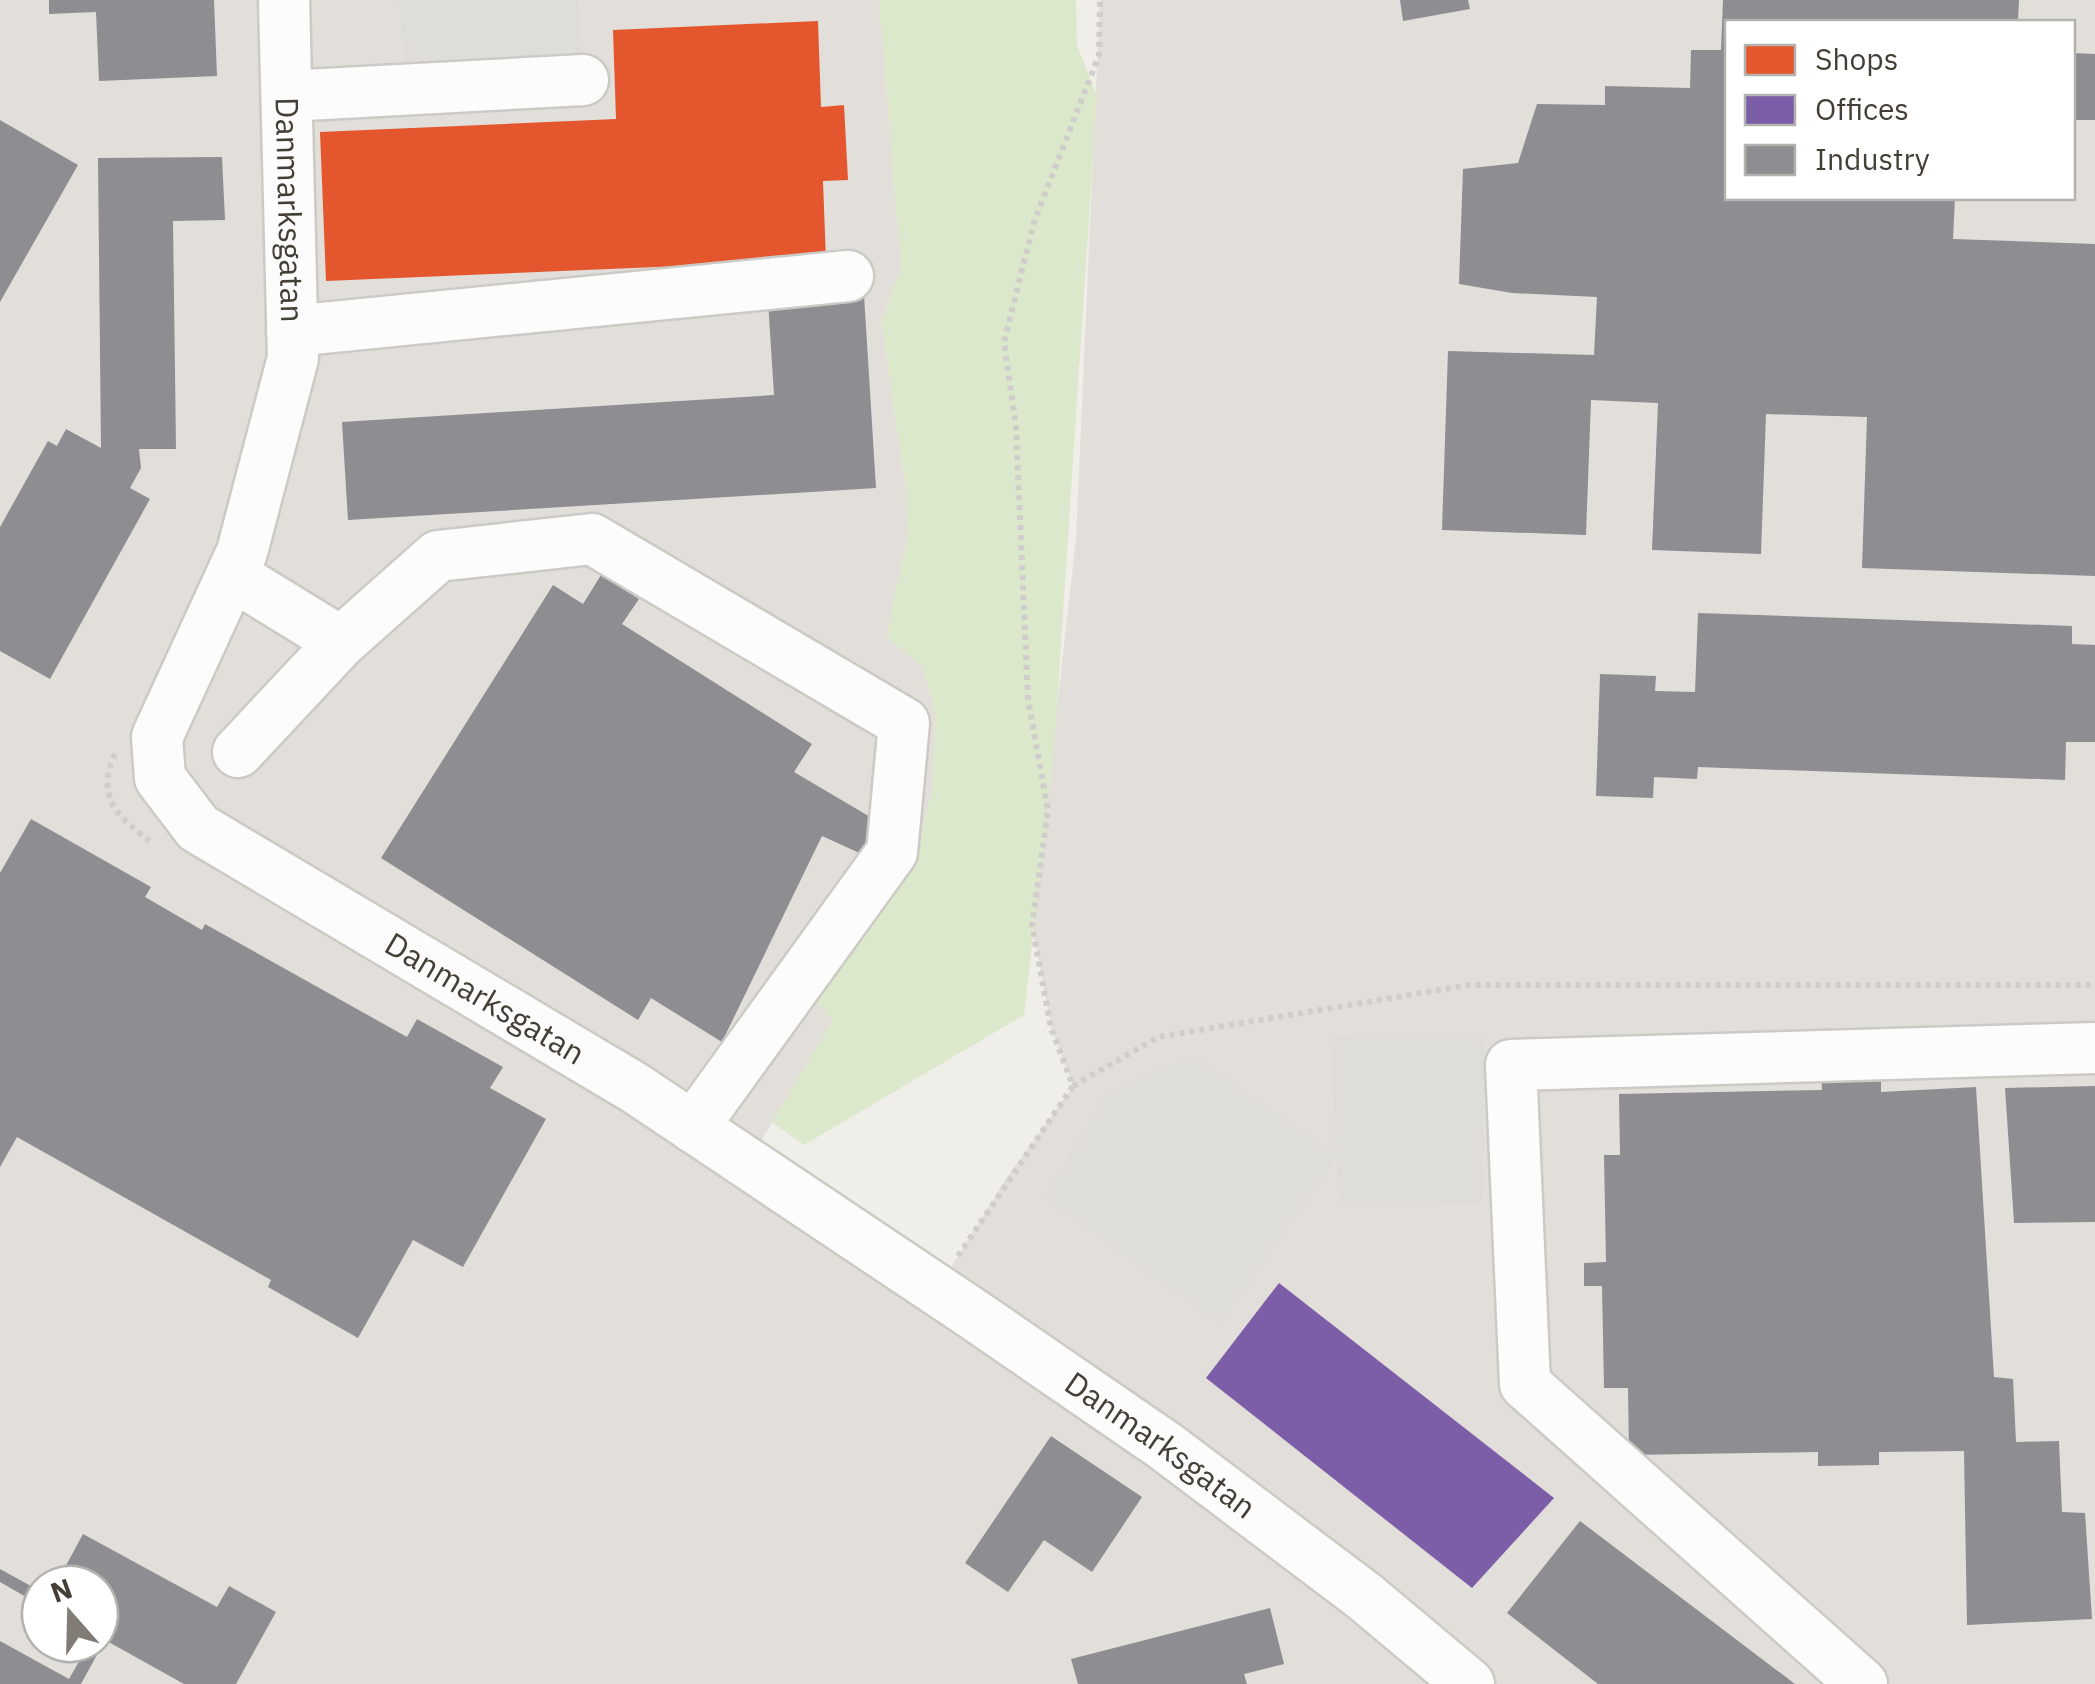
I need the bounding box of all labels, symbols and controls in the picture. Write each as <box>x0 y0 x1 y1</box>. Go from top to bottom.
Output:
legend <box>1725 20 2075 200</box>
text: Shops <box>1815 39 1898 78</box>
text: Offices <box>1815 89 1909 128</box>
street label: Danmarksgatan <box>266 97 314 323</box>
text: Industry <box>1815 139 1930 178</box>
street label: Danmarksgatan <box>378 922 593 1074</box>
street label: Danmarksgatan <box>1057 1361 1265 1527</box>
north arrow <box>20 1564 120 1664</box>
text: N <box>45 1569 77 1611</box>

